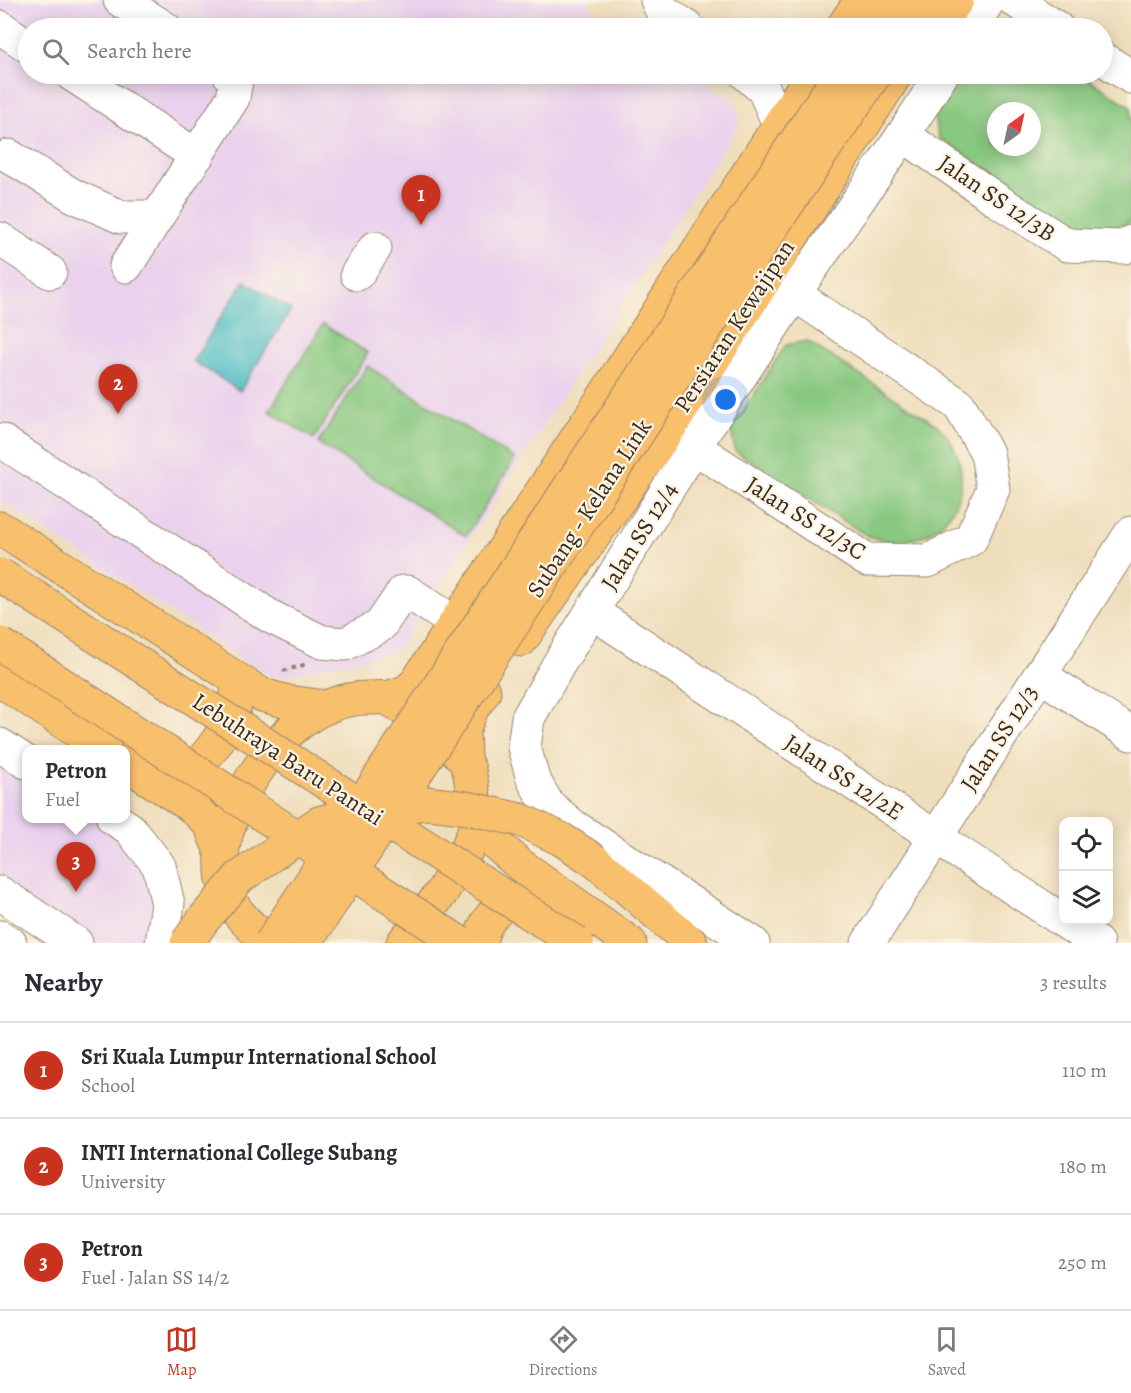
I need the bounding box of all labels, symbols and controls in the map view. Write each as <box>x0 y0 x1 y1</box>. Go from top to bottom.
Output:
search box <box>18 18 1113 84</box>
icon: search <box>39 35 72 68</box>
text: Search here <box>87 36 192 66</box>
north arrow <box>987 102 1041 156</box>
street label: Jalan SS 12/3B <box>932 147 1062 249</box>
pin: 1 <box>402 176 440 225</box>
street label: Persiaran Kewajipan <box>666 233 802 419</box>
pin: 2 <box>98 364 138 414</box>
your location <box>711 385 740 414</box>
street label: Subang - Kelana Link <box>519 412 659 604</box>
street label: Jalan SS 12/3C <box>740 468 872 568</box>
street label: Jalan SS 12/4 <box>593 476 685 596</box>
street label: Jalan SS 12/3 <box>953 679 1045 797</box>
street label: Lebuhraya Baru Pantai <box>186 685 390 833</box>
street label: Jalan SS 12/2E <box>778 726 910 828</box>
popup <box>22 745 130 823</box>
text: Petron <box>45 756 107 786</box>
text: Fuel <box>45 786 80 813</box>
map controls <box>1059 817 1113 925</box>
button: locate <box>1059 817 1113 871</box>
pin: 3 <box>56 842 96 892</box>
button: layers <box>1059 871 1113 925</box>
text: Nearby <box>24 965 103 1000</box>
text: 3 results <box>1040 969 1107 996</box>
text: Sri Kuala Lumpur International School <box>81 1042 436 1072</box>
text: 1 <box>40 1057 47 1084</box>
text: 110 m <box>1062 1057 1107 1084</box>
text: School <box>81 1072 135 1099</box>
text: INTI International College Subang <box>81 1138 397 1168</box>
text: 2 <box>39 1153 48 1180</box>
text: 180 m <box>1059 1153 1107 1180</box>
text: University <box>81 1168 165 1195</box>
text: Petron <box>81 1234 143 1264</box>
text: 3 <box>39 1249 48 1276</box>
text: 250 m <box>1058 1249 1107 1276</box>
text: Fuel · Jalan SS 14/2 <box>81 1264 229 1291</box>
tab: Map <box>165 1323 198 1381</box>
tab: Directions <box>529 1323 597 1381</box>
tab: Saved <box>928 1323 966 1381</box>

